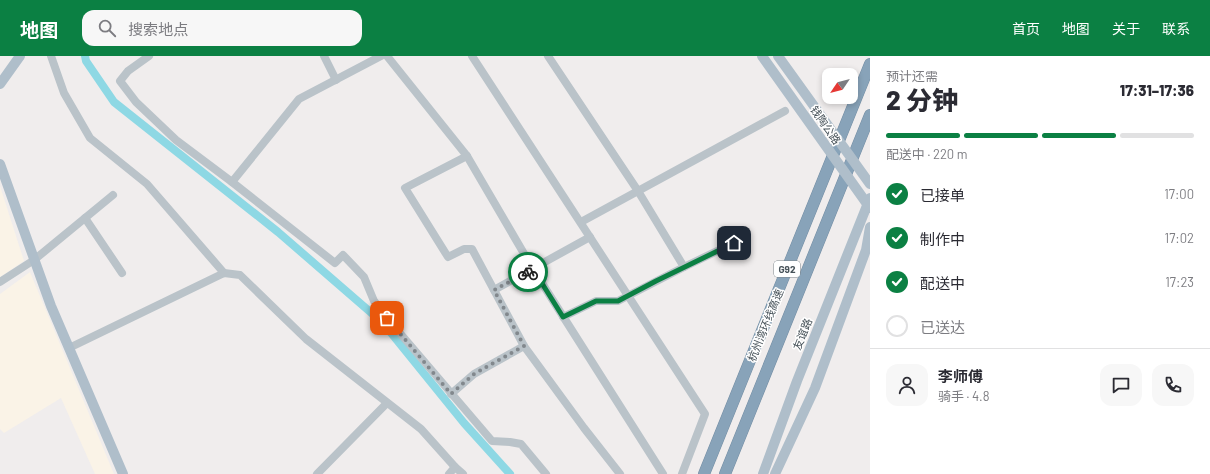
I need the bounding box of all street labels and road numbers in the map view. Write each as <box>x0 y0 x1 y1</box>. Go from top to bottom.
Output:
street label: 钱陶公路 <box>808 103 844 147</box>
road number: G92 <box>774 261 800 277</box>
street label: 杭州湾环线高速 <box>745 287 785 363</box>
street label: 友谊路 <box>790 316 814 352</box>

